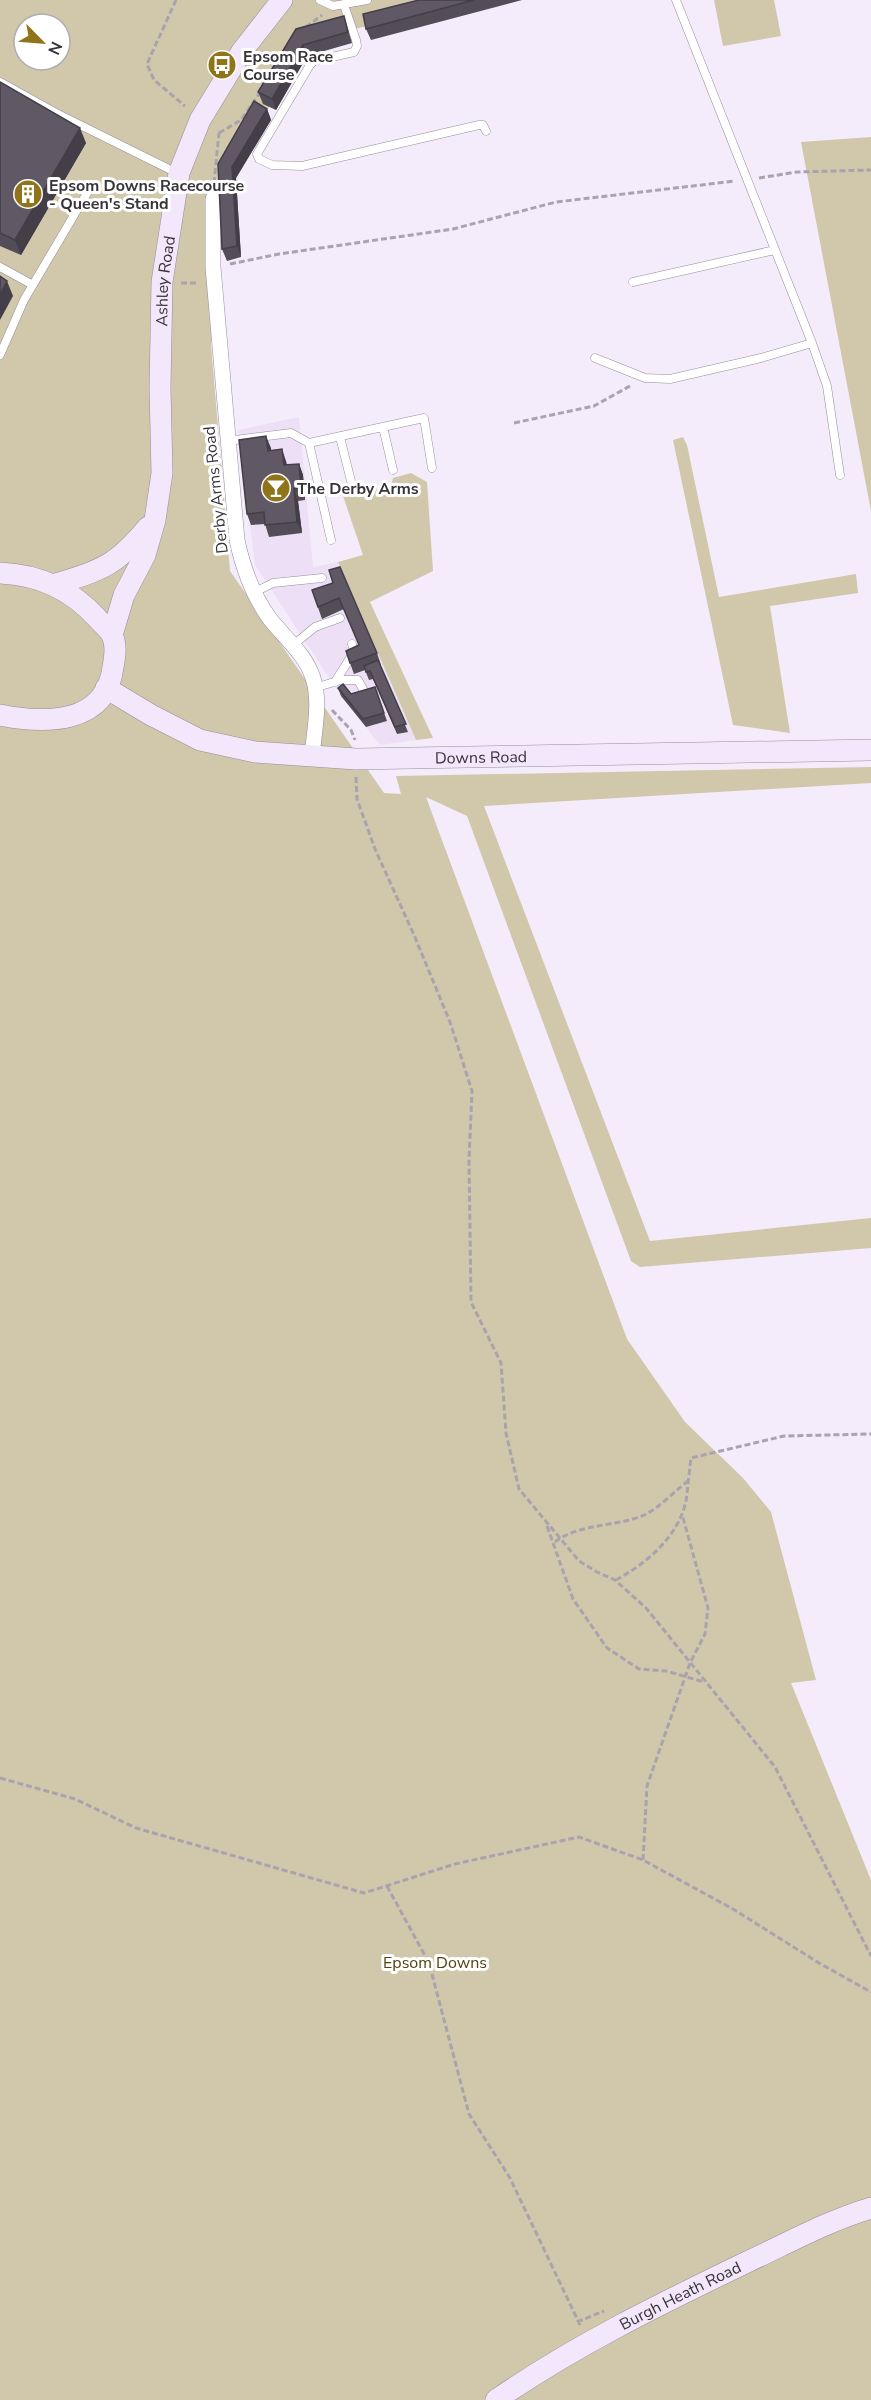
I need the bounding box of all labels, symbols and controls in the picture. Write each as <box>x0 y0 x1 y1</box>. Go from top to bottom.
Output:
north arrow <box>12 12 72 72</box>
text: N <box>42 38 67 58</box>
place label: Epsom Race Course <box>243 46 334 86</box>
bus stop icon: Epsom Race Course <box>206 49 238 81</box>
place label: Epsom Downs Racecourse - Queen's Stand <box>49 175 244 215</box>
building icon: Epsom Downs Racecourse - Queen's Stand <box>12 178 44 210</box>
street label: Ashley Road <box>151 234 181 327</box>
street label: Derby Arms Road <box>198 425 234 555</box>
bar icon: The Derby Arms <box>260 472 292 504</box>
place label: The Derby Arms <box>297 478 419 500</box>
street label: Downs Road <box>435 746 527 770</box>
park label: Epsom Downs <box>383 1952 487 1974</box>
street label: Burgh Heath Road <box>616 2257 745 2336</box>

